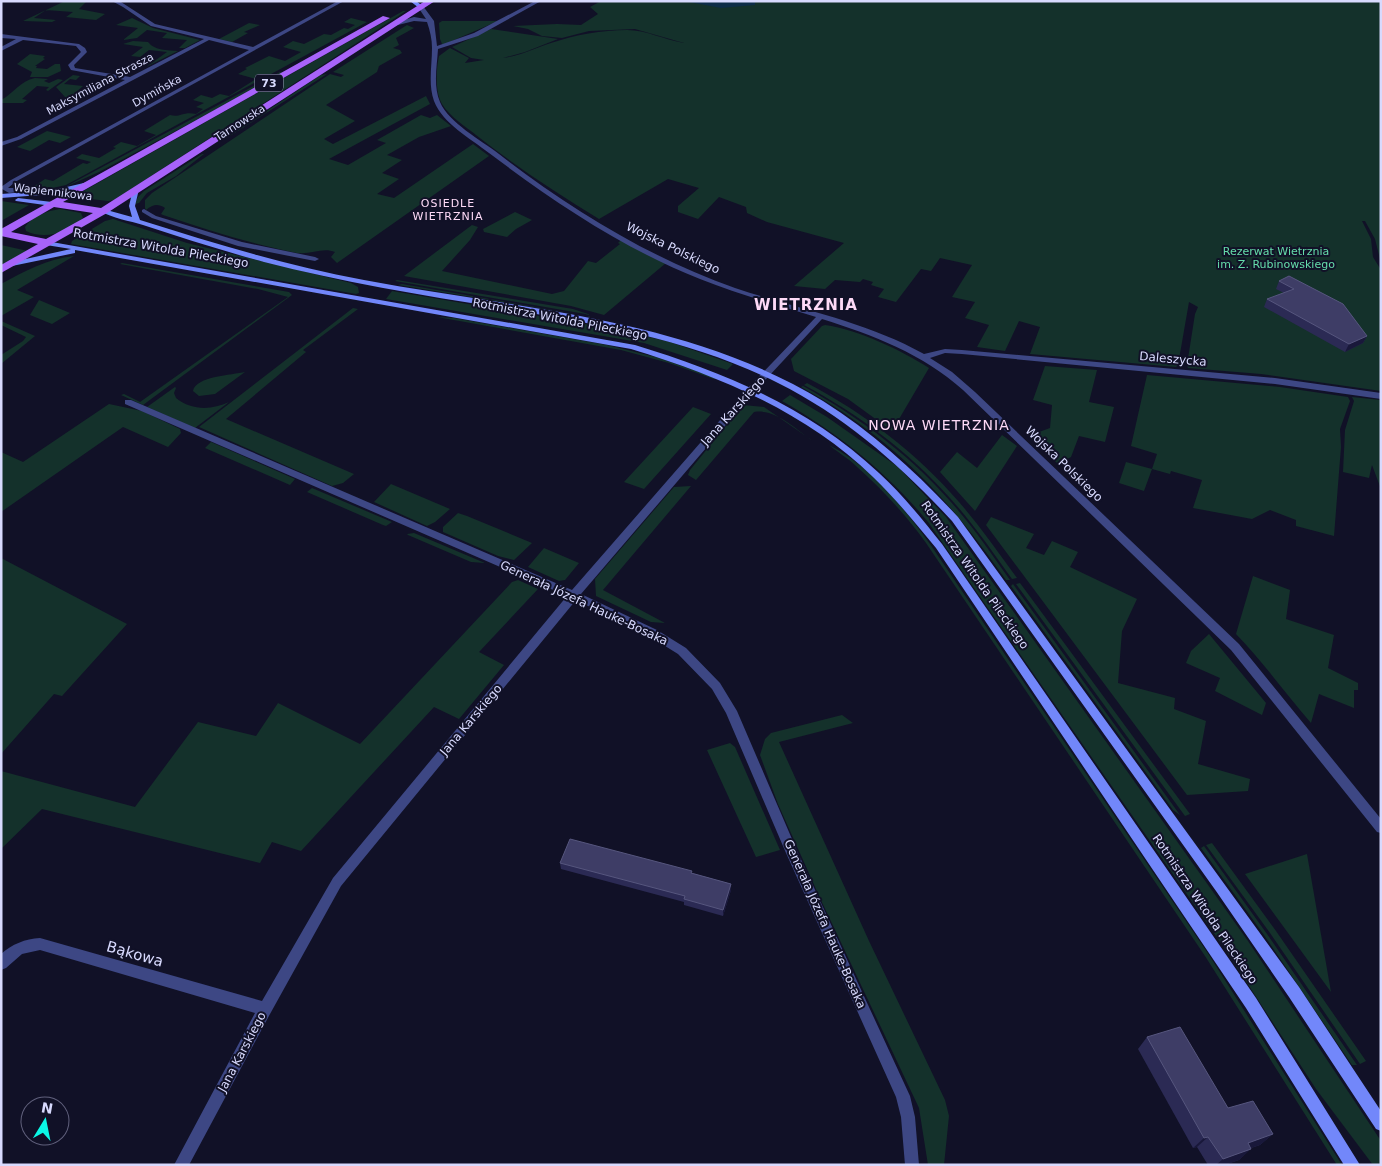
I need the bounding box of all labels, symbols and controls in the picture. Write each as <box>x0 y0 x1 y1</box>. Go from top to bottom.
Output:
street label: Maksymiliana Strasza <box>44 50 156 118</box>
street label: Dymińska <box>130 72 184 110</box>
road number: 73 <box>255 75 283 92</box>
street label: Tarnowska <box>212 102 268 145</box>
street label: Wapiennikowa <box>13 181 93 203</box>
district label: OSIEDLE WIETRZNIA <box>413 197 483 223</box>
street label: Wojska Polskiego <box>624 219 722 277</box>
street label: Rotmistrza Witolda Pileckiego <box>72 226 250 270</box>
park label: Rezerwat Wietrznia im. Z. Rubinowskiego <box>1217 245 1335 271</box>
street label: Rotmistrza Witolda Pileckiego <box>472 295 648 343</box>
district label: WIETRZNIA <box>754 296 858 314</box>
street label: Daleszycka <box>1139 349 1207 369</box>
street label: Jana Karskiego <box>698 373 768 449</box>
district label: NOWA WIETRZNIA <box>868 417 1010 433</box>
street label: Wojska Polskiego <box>1022 423 1106 505</box>
street label: Rotmistrza Witolda Pileckiego <box>918 498 1032 652</box>
street label: Generała Józefa Hauke-Bosaka <box>498 558 670 648</box>
street label: Jana Karskiego <box>437 682 505 759</box>
street label: Rotmistrza Witolda Pileckiego <box>1150 831 1260 987</box>
street label: Generała Józefa Hauke-Bosaka <box>781 837 869 1011</box>
street label: Bąkowa <box>105 937 165 971</box>
street label: Jana Karskiego <box>215 1010 269 1095</box>
north arrow <box>20 1096 70 1146</box>
text: N <box>40 1099 54 1117</box>

